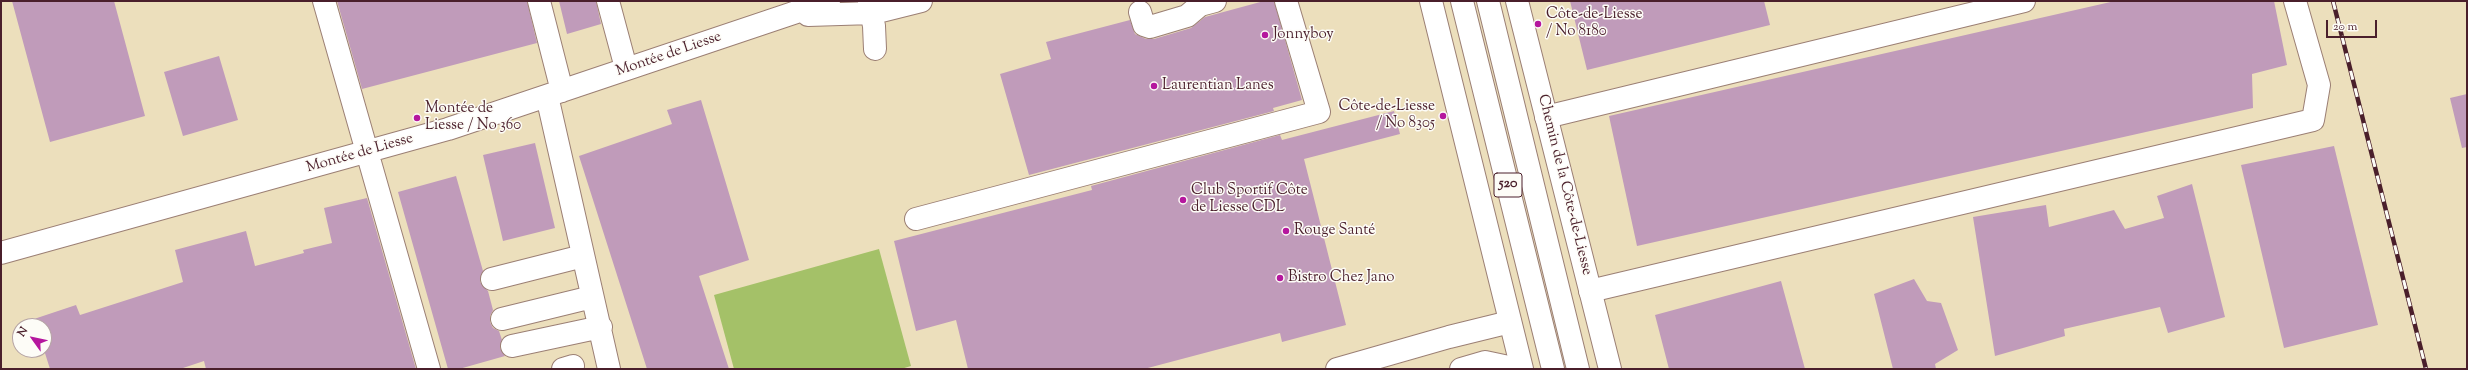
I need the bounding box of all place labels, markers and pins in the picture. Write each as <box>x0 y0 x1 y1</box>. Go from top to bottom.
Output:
place label: Côte-de-Liesse / No 8180 <box>1546 6 1642 41</box>
marker: Côte-de-Liesse / No 8180 <box>1533 19 1543 29</box>
place label: Jonnyboy <box>1273 26 1334 44</box>
marker: Jonnyboy <box>1260 30 1270 40</box>
place label: Laurentian Lanes <box>1162 77 1274 95</box>
marker: Laurentian Lanes <box>1149 81 1159 91</box>
place label: Côte-de-Liesse / No 8305 <box>1339 98 1435 133</box>
place label: Montée de Liesse / No 360 <box>425 100 521 135</box>
marker: Côte-de-Liesse / No 8305 <box>1438 111 1448 121</box>
marker: Montée de Liesse / No 360 <box>412 113 422 123</box>
place label: Club Sportif Côte de Liesse CDL <box>1191 182 1308 217</box>
marker: Club Sportif Côte de Liesse CDL <box>1178 195 1188 205</box>
place label: Rouge Santé <box>1294 222 1375 240</box>
marker: Rouge Santé <box>1281 226 1291 236</box>
place label: Bistro Chez Jano <box>1288 269 1395 287</box>
marker: Bistro Chez Jano <box>1275 273 1285 283</box>

